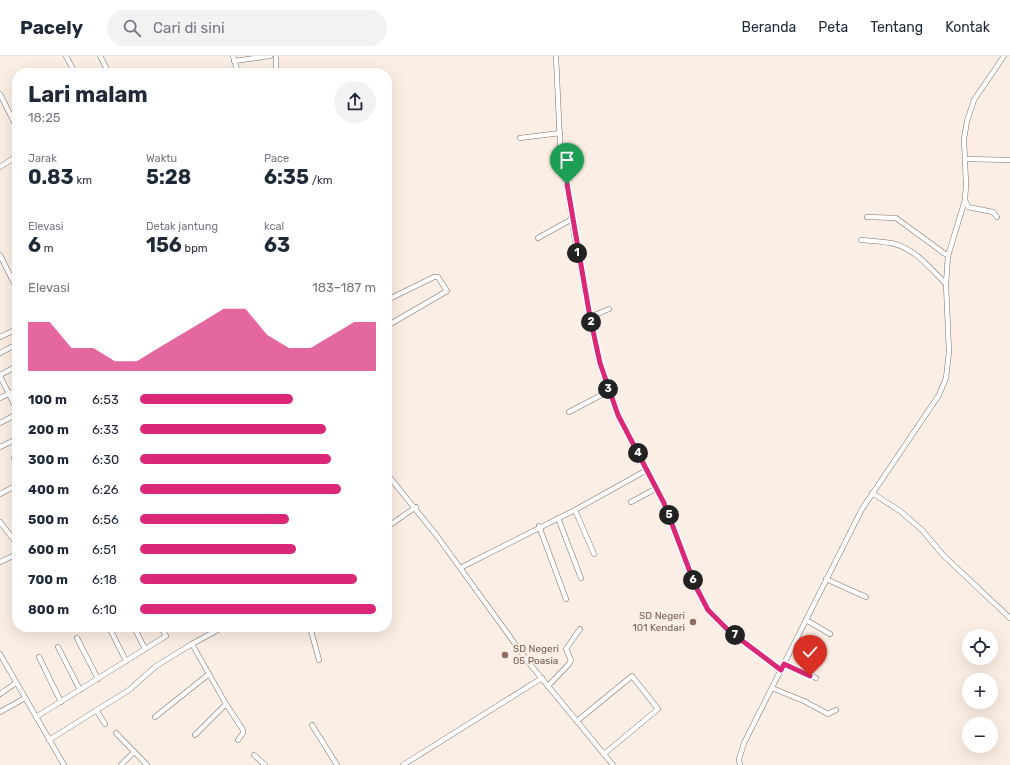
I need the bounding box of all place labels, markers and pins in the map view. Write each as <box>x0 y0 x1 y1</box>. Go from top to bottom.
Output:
pin <box>550 143 584 184</box>
pin: 1 <box>567 243 587 263</box>
pin: 2 <box>581 312 601 332</box>
pin: 3 <box>598 379 618 399</box>
pin: 4 <box>628 443 648 463</box>
pin: 5 <box>659 505 679 525</box>
pin: 6 <box>683 570 703 590</box>
place label: SD Negeri 101 Kendari <box>633 610 685 634</box>
marker: SD Negeri 101 Kendari <box>688 617 698 627</box>
pin: 7 <box>725 625 745 645</box>
pin <box>793 635 827 676</box>
place label: SD Negeri 05 Poasia <box>513 643 559 667</box>
marker: SD Negeri 05 Poasia <box>500 650 510 660</box>

